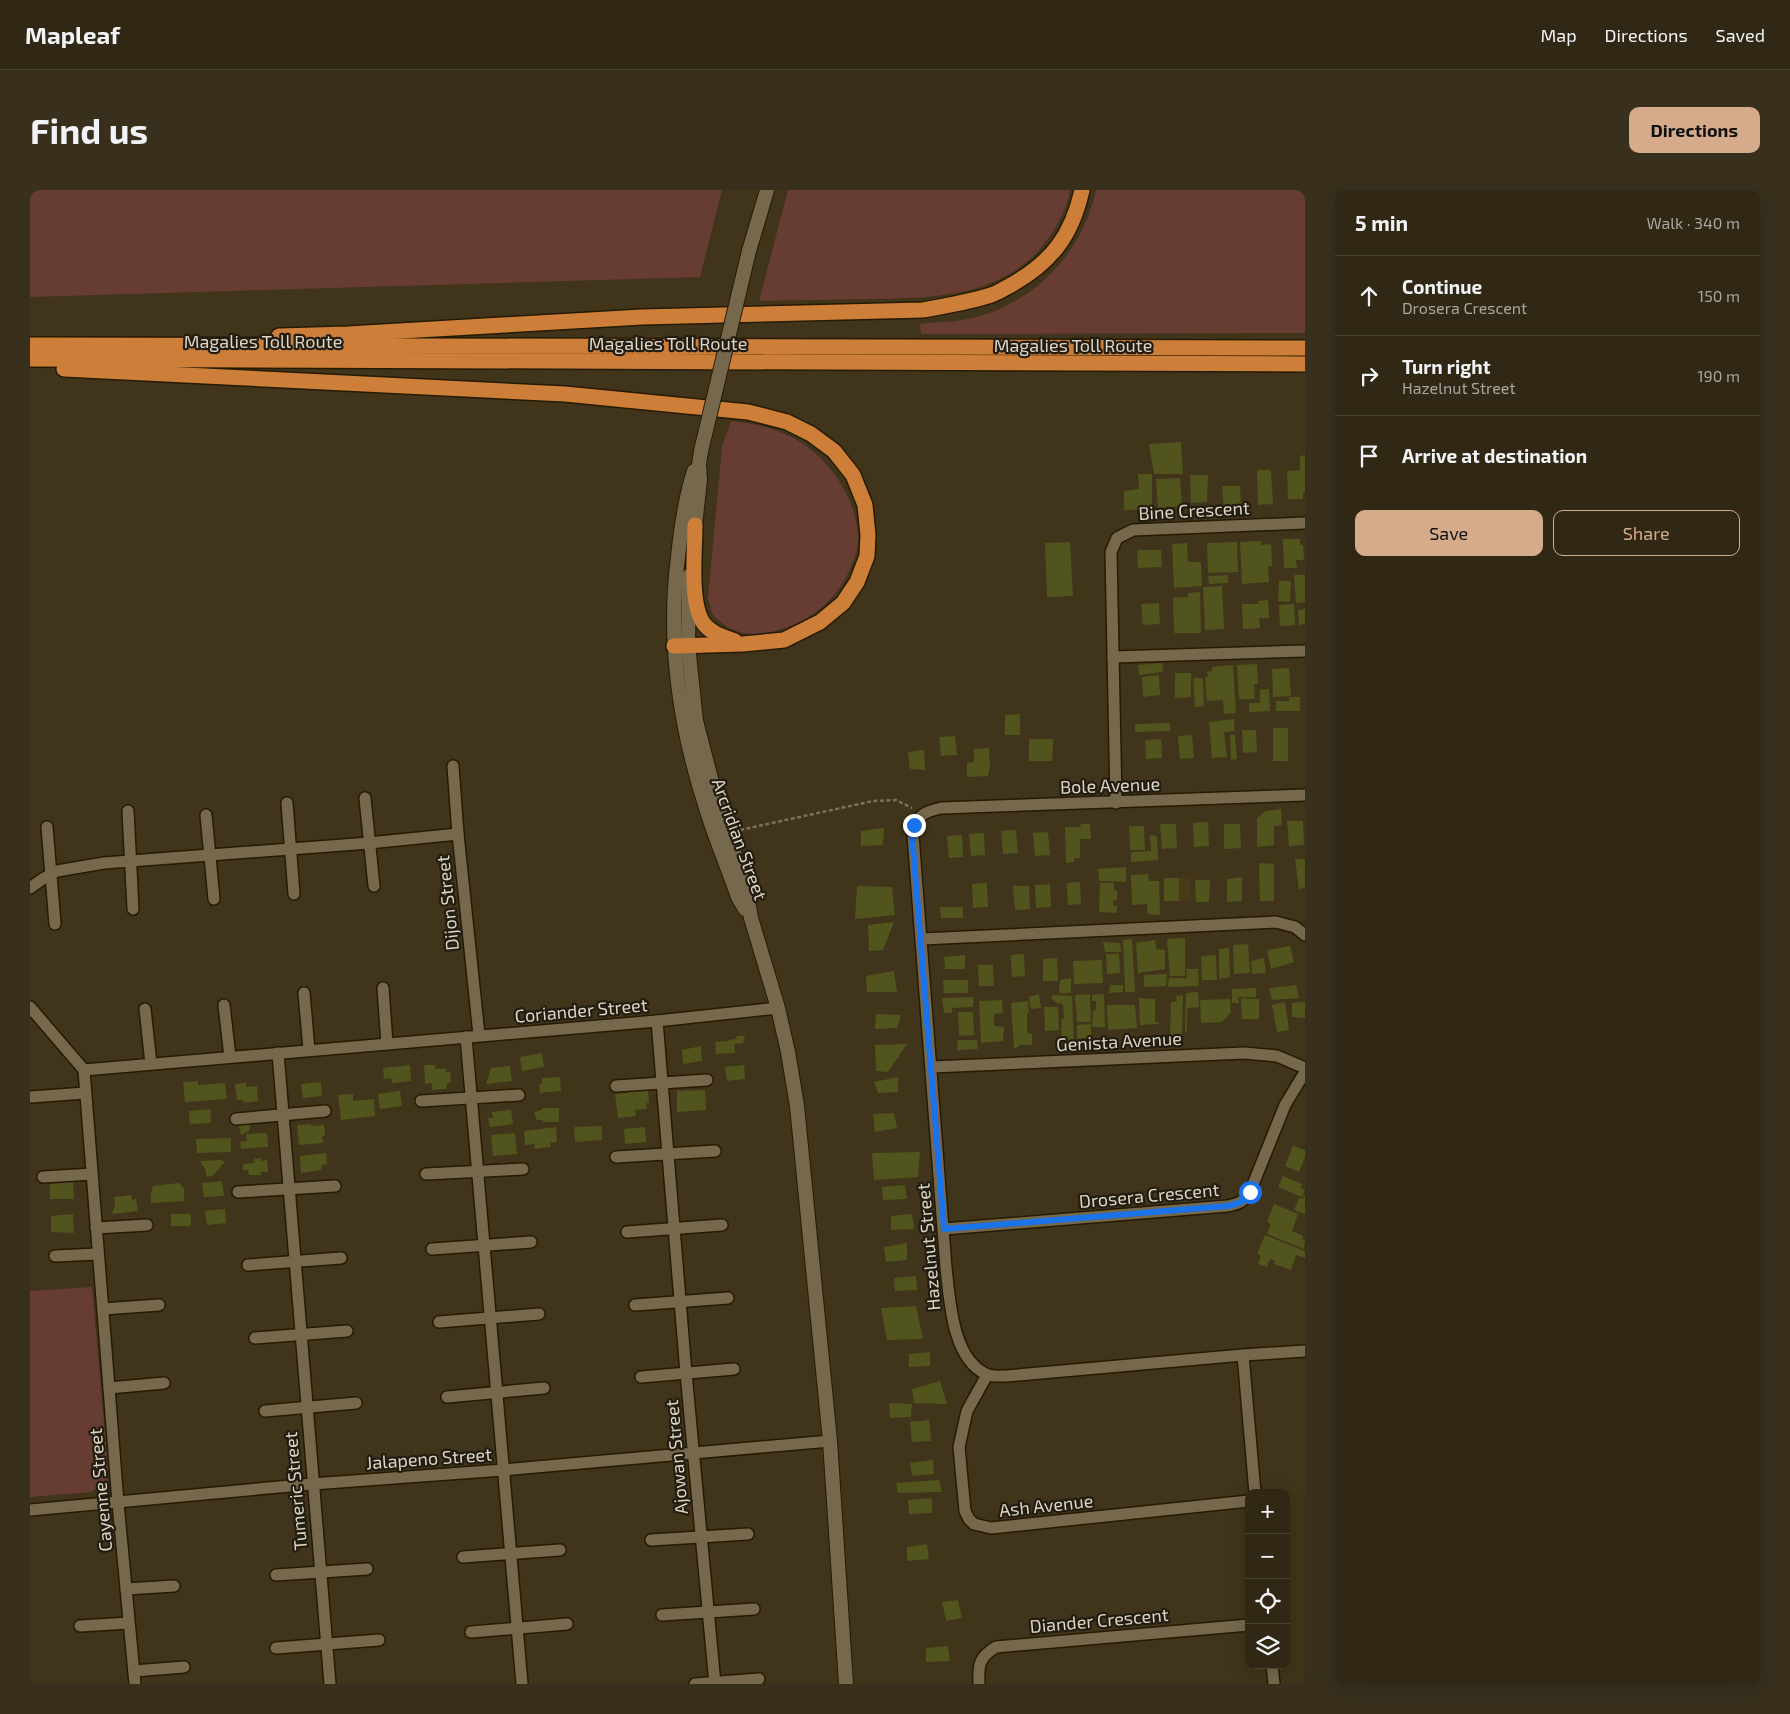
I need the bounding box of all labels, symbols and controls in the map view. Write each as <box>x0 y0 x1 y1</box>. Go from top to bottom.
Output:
text: Mapleaf <box>25 20 120 49</box>
text: Map <box>1540 24 1577 46</box>
text: Directions <box>1605 24 1688 46</box>
text: Saved <box>1716 24 1765 46</box>
button: Directions <box>1629 107 1760 153</box>
text: Find us <box>30 109 148 151</box>
text: 5 min <box>1355 210 1408 235</box>
text: Walk · 340 m <box>1647 213 1740 232</box>
text: Continue <box>1402 275 1482 298</box>
icon: ahead <box>1355 282 1383 310</box>
text: 150 m <box>1698 286 1740 305</box>
text: Drosera Crescent <box>1402 298 1527 317</box>
street label: Magalies Toll Route <box>184 330 342 352</box>
street label: Magalies Toll Route <box>589 332 747 354</box>
street label: Magalies Toll Route <box>994 334 1152 356</box>
text: Turn right <box>1402 355 1490 378</box>
icon: right <box>1355 362 1383 390</box>
text: 190 m <box>1697 366 1740 385</box>
text: Hazelnut Street <box>1402 378 1516 397</box>
icon: arrive <box>1355 442 1383 470</box>
text: Arrive at destination <box>1402 444 1587 467</box>
street label: Bine Crescent <box>1138 496 1250 524</box>
button: Save <box>1355 510 1543 556</box>
button: Share <box>1553 510 1740 556</box>
street label: Bole Avenue <box>1059 772 1161 798</box>
street label: Arcridian Street <box>708 775 772 903</box>
route end <box>903 814 926 837</box>
street label: Dijon Street <box>431 854 463 952</box>
street label: Coriander Street <box>514 993 649 1027</box>
street label: Genista Avenue <box>1056 1027 1182 1055</box>
street label: Drosera Crescent <box>1078 1178 1220 1212</box>
route start <box>1239 1181 1262 1204</box>
street label: Hazelnut Street <box>911 1182 945 1312</box>
street label: Ajowan Street <box>660 1399 692 1515</box>
street label: Cayenne Street <box>84 1427 116 1553</box>
street label: Tumeric Street <box>279 1431 311 1551</box>
street label: Jalapeno Street <box>365 1443 493 1473</box>
street label: Ash Avenue <box>998 1489 1094 1521</box>
map controls <box>1245 1489 1290 1669</box>
button: + <box>1245 1489 1290 1534</box>
button: − <box>1245 1534 1290 1579</box>
button: locate <box>1245 1579 1290 1624</box>
street label: Diander Crescent <box>1029 1603 1169 1637</box>
button: layers <box>1245 1624 1290 1669</box>

